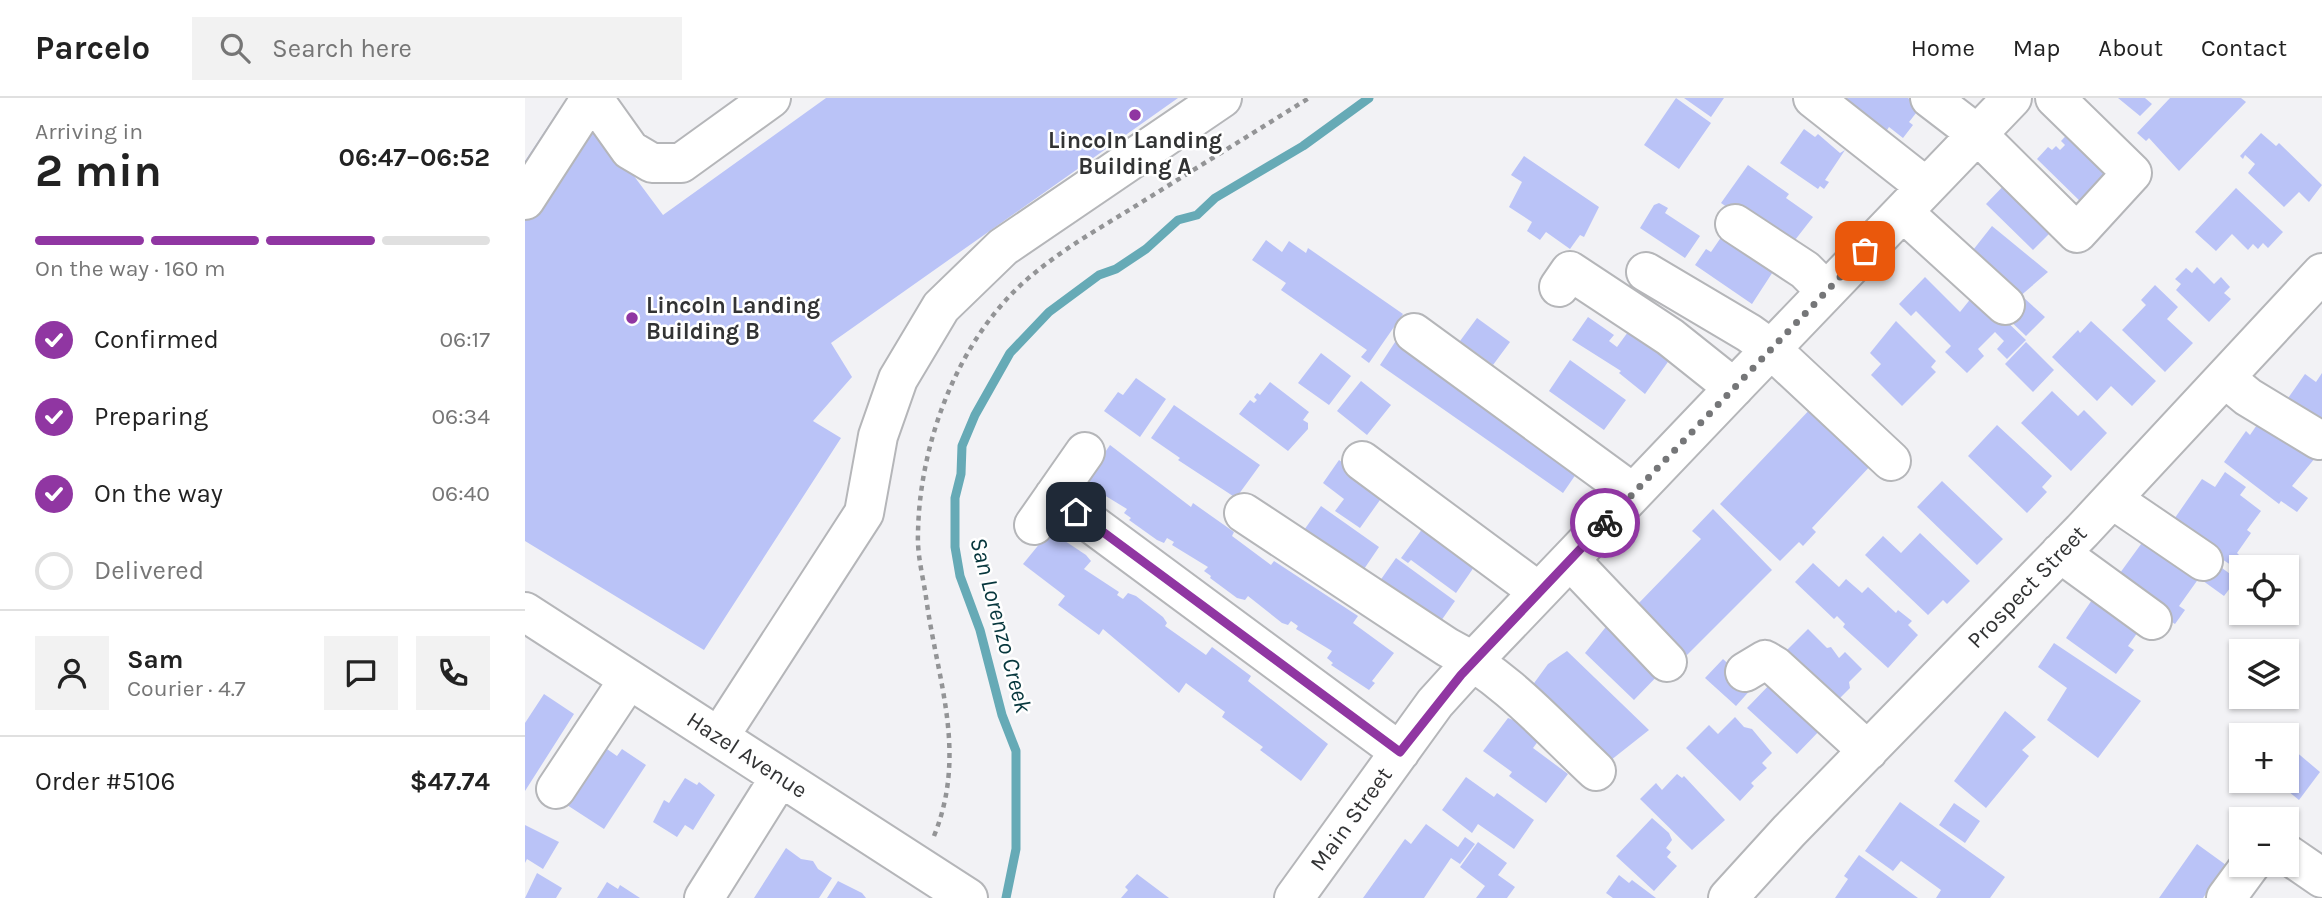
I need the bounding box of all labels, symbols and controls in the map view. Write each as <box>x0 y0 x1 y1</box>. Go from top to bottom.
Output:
search box <box>192 17 682 80</box>
text: Parcelo <box>35 29 150 67</box>
icon: search <box>216 29 254 67</box>
text: Search here <box>272 33 412 64</box>
text: Home <box>1911 34 1975 62</box>
text: Map <box>2013 34 2060 62</box>
text: About <box>2098 34 2163 62</box>
text: Contact <box>2201 34 2287 62</box>
marker: Lincoln Landing Building A <box>1127 107 1143 123</box>
text: Arriving in <box>35 118 143 145</box>
place label: Lincoln Landing Building A <box>1048 127 1222 180</box>
text: 06:47–06:52 <box>339 142 490 173</box>
text: 2 min <box>35 144 162 198</box>
pin <box>1835 221 1895 281</box>
icon: bag <box>1846 232 1884 270</box>
text: On the way · 160 m <box>35 255 225 282</box>
place label: Lincoln Landing Building B <box>646 292 820 345</box>
marker: Lincoln Landing Building B <box>624 310 640 326</box>
icon: check <box>35 321 73 359</box>
text: Confirmed <box>94 324 219 355</box>
text: 06:17 <box>439 326 490 353</box>
icon: check <box>35 398 73 436</box>
text: Preparing <box>94 401 208 432</box>
text: 06:34 <box>431 403 490 430</box>
icon: check <box>35 475 73 513</box>
text: On the way <box>94 478 223 509</box>
text: 06:40 <box>431 480 490 507</box>
pin <box>1046 482 1106 542</box>
courier <box>1570 488 1640 558</box>
icon: home <box>1057 493 1095 531</box>
icon: bike <box>1586 504 1624 542</box>
street label: Prospect Street <box>1962 520 2093 654</box>
water label: San Lorenzo Creek <box>964 534 1038 717</box>
text: Delivered <box>94 555 204 586</box>
map controls <box>2229 555 2299 877</box>
button: locate <box>2229 555 2299 625</box>
button: person <box>35 636 109 710</box>
button: chat <box>324 636 398 710</box>
button: phone <box>416 636 490 710</box>
button: layers <box>2229 639 2299 709</box>
text: Sam <box>127 644 183 675</box>
text: Courier · 4.7 <box>127 675 246 702</box>
street label: Hazel Avenue <box>682 706 812 804</box>
button: + <box>2229 723 2299 793</box>
street label: Main Street <box>1304 762 1398 876</box>
text: Order #5106 <box>35 766 175 797</box>
text: $47.74 <box>410 766 490 797</box>
button: − <box>2229 807 2299 877</box>

